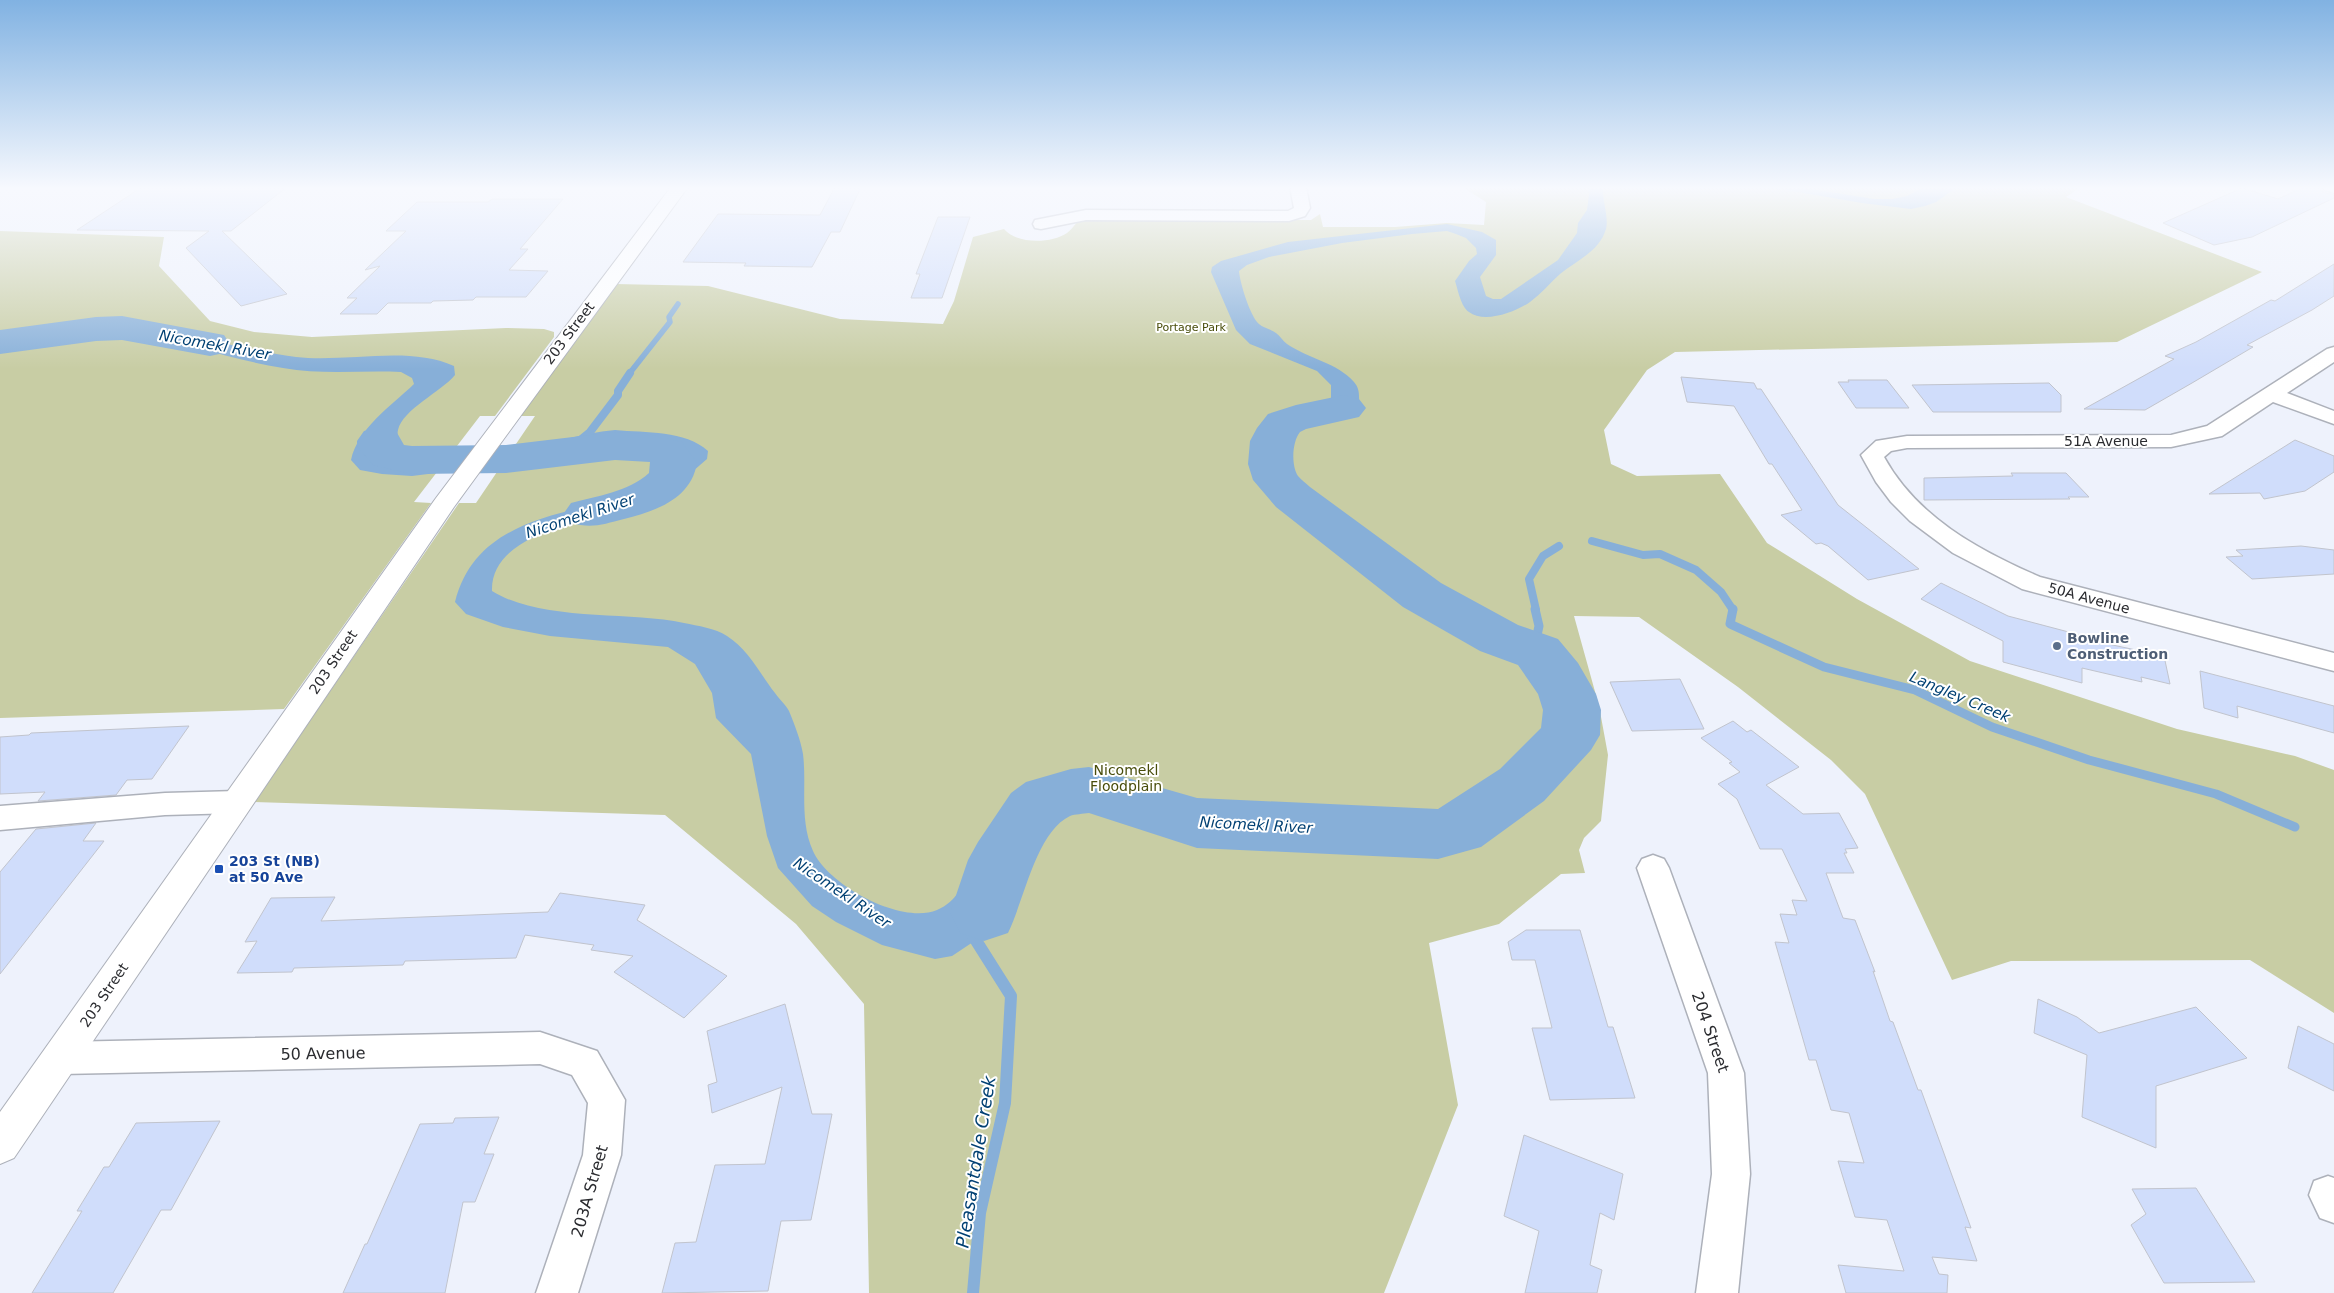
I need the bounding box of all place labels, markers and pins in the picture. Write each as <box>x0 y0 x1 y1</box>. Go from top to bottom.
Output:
place label: Bowline Construction <box>2067 630 2168 662</box>
marker: Bowline Construction <box>2051 640 2063 652</box>
place label: 203 St (NB) at 50 Ave <box>229 853 320 885</box>
marker: 203 St (NB) at 50 Ave <box>213 863 225 875</box>

